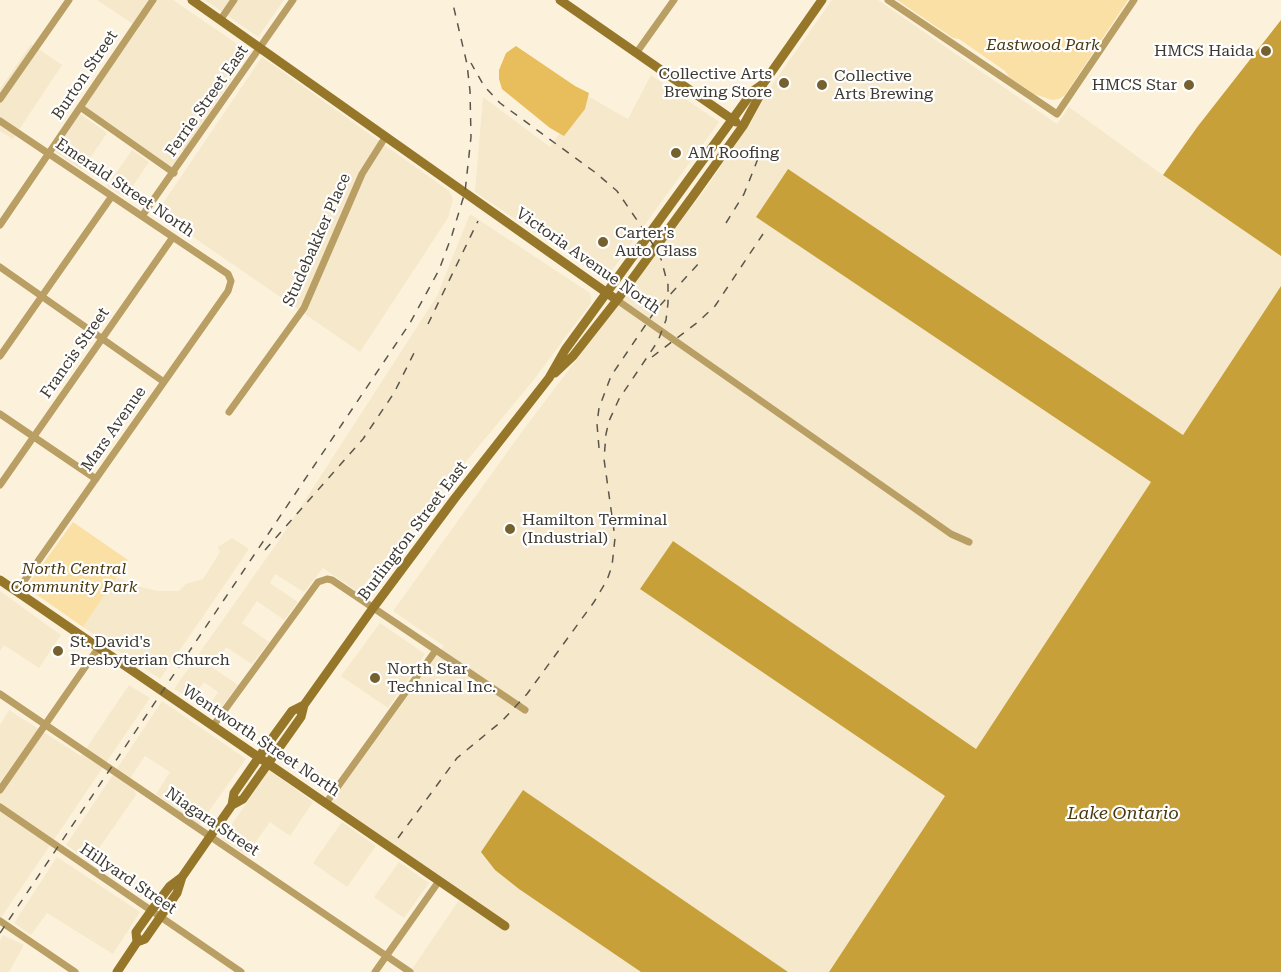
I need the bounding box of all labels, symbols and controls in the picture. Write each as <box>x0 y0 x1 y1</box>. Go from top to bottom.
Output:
street label: Burton Street <box>48 27 122 123</box>
park label: Eastwood Park <box>986 35 1100 55</box>
place label: HMCS Haida <box>1154 41 1254 61</box>
street label: Ferrie Street East <box>161 42 253 160</box>
marker: HMCS Haida <box>1259 44 1273 58</box>
place label: Collective Arts Brewing Store <box>659 64 772 102</box>
place label: Collective Arts Brewing <box>834 66 933 104</box>
place label: HMCS Star <box>1092 75 1177 95</box>
marker: Collective Arts Brewing Store <box>777 76 791 90</box>
marker: Collective Arts Brewing <box>815 78 829 92</box>
marker: HMCS Star <box>1182 78 1196 92</box>
street label: Emerald Street North <box>52 134 198 242</box>
place label: AM Roofing <box>688 143 779 163</box>
marker: AM Roofing <box>669 146 683 160</box>
street label: Studebakker Place <box>279 170 355 310</box>
street label: Victoria Avenue North <box>512 204 664 318</box>
place label: Carter's Auto Glass <box>615 223 697 261</box>
marker: Carter's Auto Glass <box>596 235 610 249</box>
street label: Francis Street <box>37 304 113 402</box>
street label: Mars Avenue <box>78 383 150 475</box>
street label: Burlington Street East <box>354 458 472 604</box>
place label: Hamilton Terminal (Industrial) <box>522 510 667 548</box>
marker: Hamilton Terminal (Industrial) <box>503 522 517 536</box>
park label: North Central Community Park <box>11 559 137 597</box>
place label: St. David's Presbyterian Church <box>70 632 230 670</box>
marker: St. David's Presbyterian Church <box>51 644 65 658</box>
place label: North Star Technical Inc. <box>387 659 496 697</box>
marker: North Star Technical Inc. <box>368 671 382 685</box>
street label: Wentworth Street North <box>178 681 344 801</box>
street label: Niagara Street <box>161 784 263 860</box>
water label: Lake Ontario <box>1067 803 1179 825</box>
street label: Hillyard Street <box>76 840 180 918</box>

